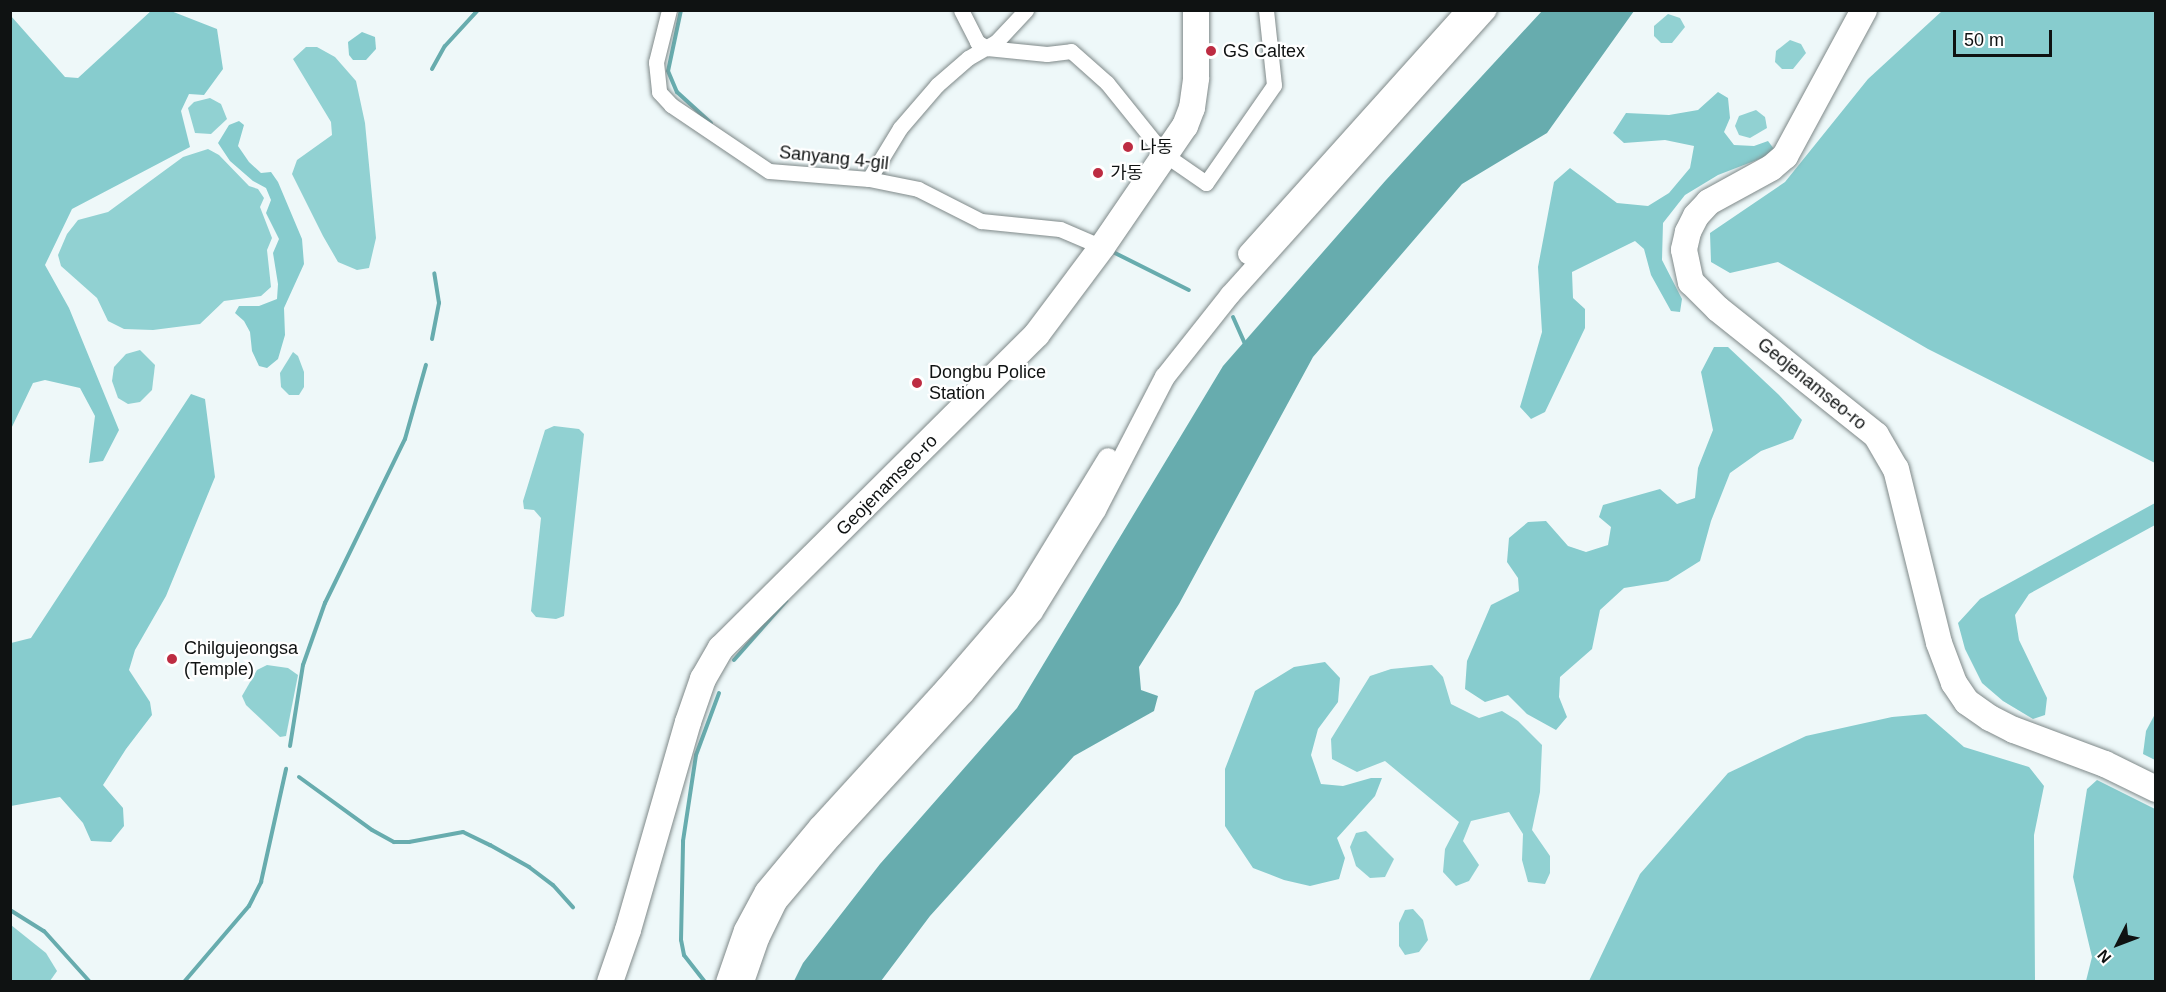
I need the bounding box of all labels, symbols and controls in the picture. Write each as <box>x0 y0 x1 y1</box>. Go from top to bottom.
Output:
scale bar <box>1956 18 2055 56</box>
text: 50 m <box>1964 30 2004 50</box>
place label: GS Caltex <box>1223 40 1305 62</box>
marker: GS Caltex <box>1204 44 1218 58</box>
place label: 나동 <box>1140 136 1173 158</box>
marker: 나동 <box>1121 140 1135 154</box>
street label: Sanyang 4-gil <box>778 142 890 174</box>
place label: 가동 <box>1110 162 1143 184</box>
marker: 가동 <box>1091 166 1105 180</box>
street label: Geojenamseo-ro <box>1753 333 1871 435</box>
place label: Dongbu Police Station <box>929 362 1046 404</box>
marker: Dongbu Police Station <box>910 376 924 390</box>
street label: Geojenamseo-ro <box>832 430 942 540</box>
place label: Chilgujeongsa (Temple) <box>184 638 298 680</box>
marker: Chilgujeongsa (Temple) <box>165 652 179 666</box>
north arrow <box>2088 914 2148 974</box>
text: N <box>2094 946 2114 966</box>

